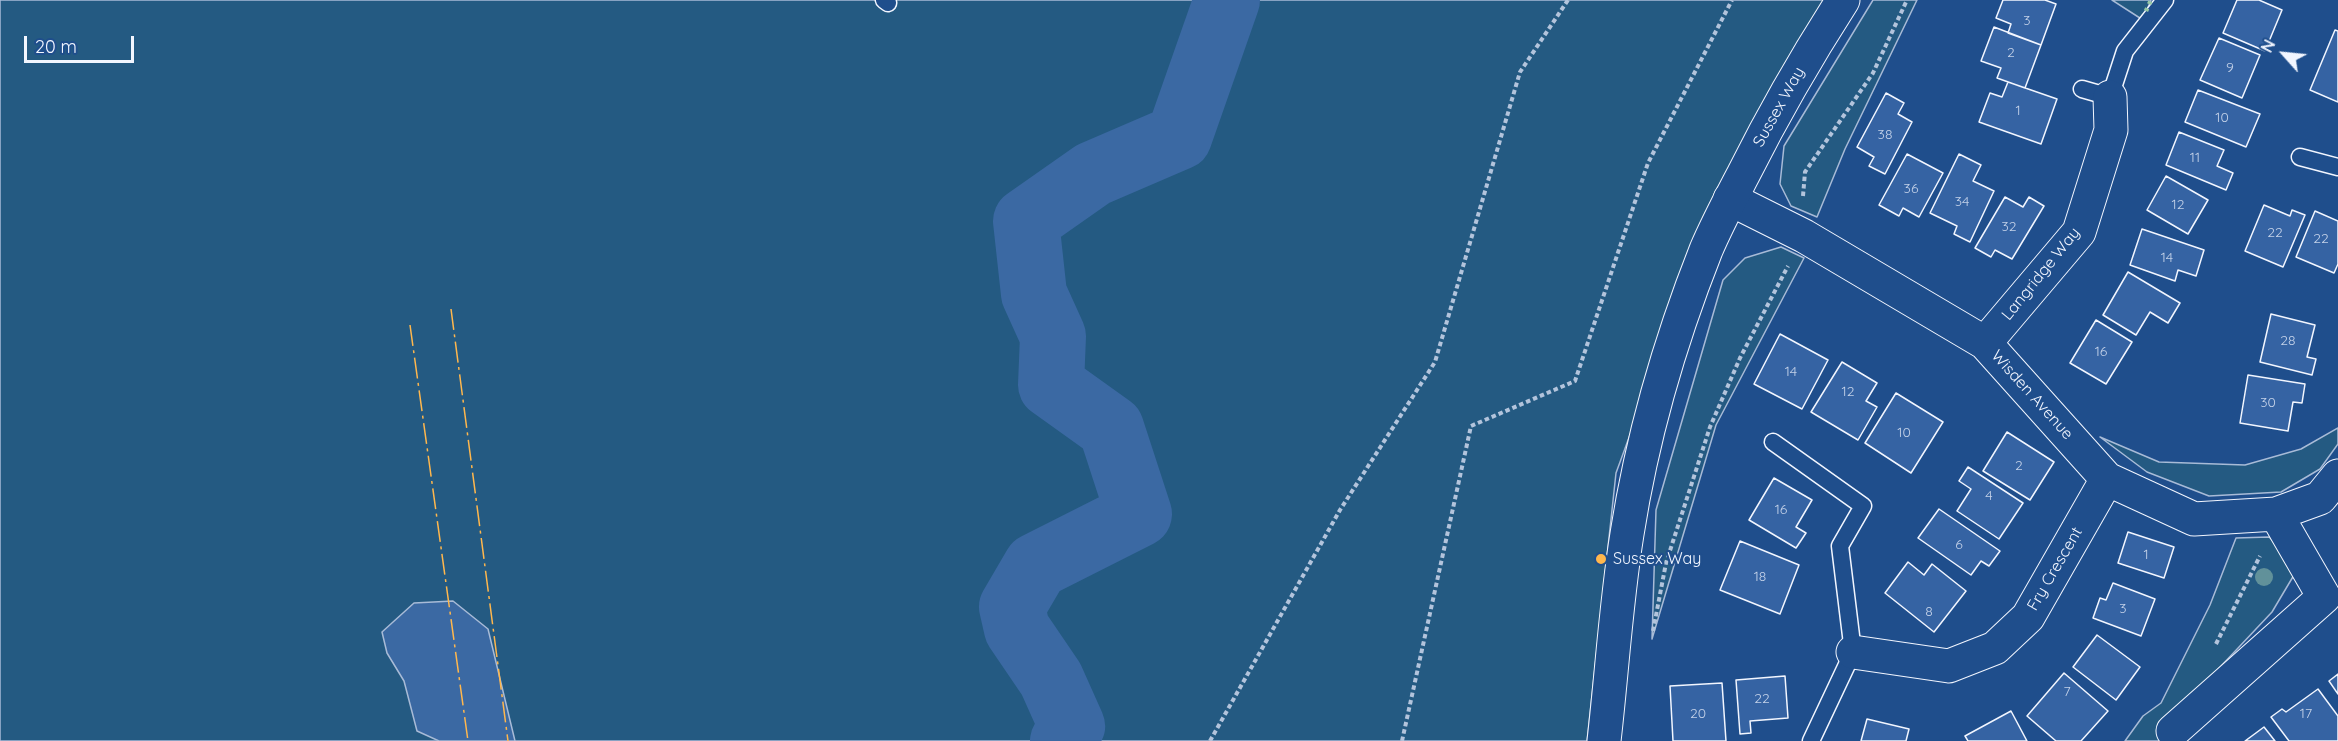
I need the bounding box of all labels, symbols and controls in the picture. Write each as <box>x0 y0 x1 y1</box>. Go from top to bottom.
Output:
house number: 3 <box>2023 13 2031 29</box>
scale bar <box>27 24 136 62</box>
north arrow <box>2254 24 2314 84</box>
text: 20 m <box>35 35 77 58</box>
text: N <box>2256 36 2280 56</box>
house number: 2 <box>2007 45 2015 61</box>
house number: 9 <box>2226 60 2234 76</box>
street label: Sussex Way <box>1749 64 1809 150</box>
house number: 1 <box>2015 103 2021 119</box>
house number: 10 <box>2215 110 2229 126</box>
house number: 38 <box>1878 127 1892 143</box>
house number: 11 <box>2190 150 2200 166</box>
house number: 36 <box>1904 181 1918 197</box>
house number: 34 <box>1955 194 1969 210</box>
house number: 12 <box>2172 197 2184 213</box>
house number: 32 <box>2001 219 2017 235</box>
street label: Langridge Way <box>1998 224 2084 324</box>
house number: 22 <box>2267 225 2283 241</box>
house number: 22 <box>2313 231 2329 247</box>
house number: 14 <box>2161 250 2173 266</box>
house number: 28 <box>2280 333 2296 349</box>
house number: 16 <box>2095 344 2107 360</box>
street label: Wisden Avenue <box>1987 346 2077 444</box>
house number: 14 <box>1785 364 1797 380</box>
house number: 12 <box>1842 384 1854 400</box>
house number: 30 <box>2260 395 2276 411</box>
house number: 10 <box>1897 425 1911 441</box>
house number: 2 <box>2015 458 2023 474</box>
house number: 4 <box>1985 488 1993 504</box>
house number: 16 <box>1775 502 1787 518</box>
street label: Fry Crescent <box>2023 524 2087 614</box>
house number: 6 <box>1955 537 1963 553</box>
house number: 1 <box>2143 547 2149 563</box>
place label: Sussex Way <box>1613 549 1701 569</box>
marker: Sussex Way <box>1594 552 1608 566</box>
house number: 18 <box>1754 569 1766 585</box>
house number: 3 <box>2119 601 2127 617</box>
house number: 8 <box>1925 604 1933 620</box>
house number: 7 <box>2063 684 2071 700</box>
house number: 22 <box>1754 691 1770 707</box>
house number: 20 <box>1690 706 1706 722</box>
house number: 17 <box>2300 706 2312 722</box>

